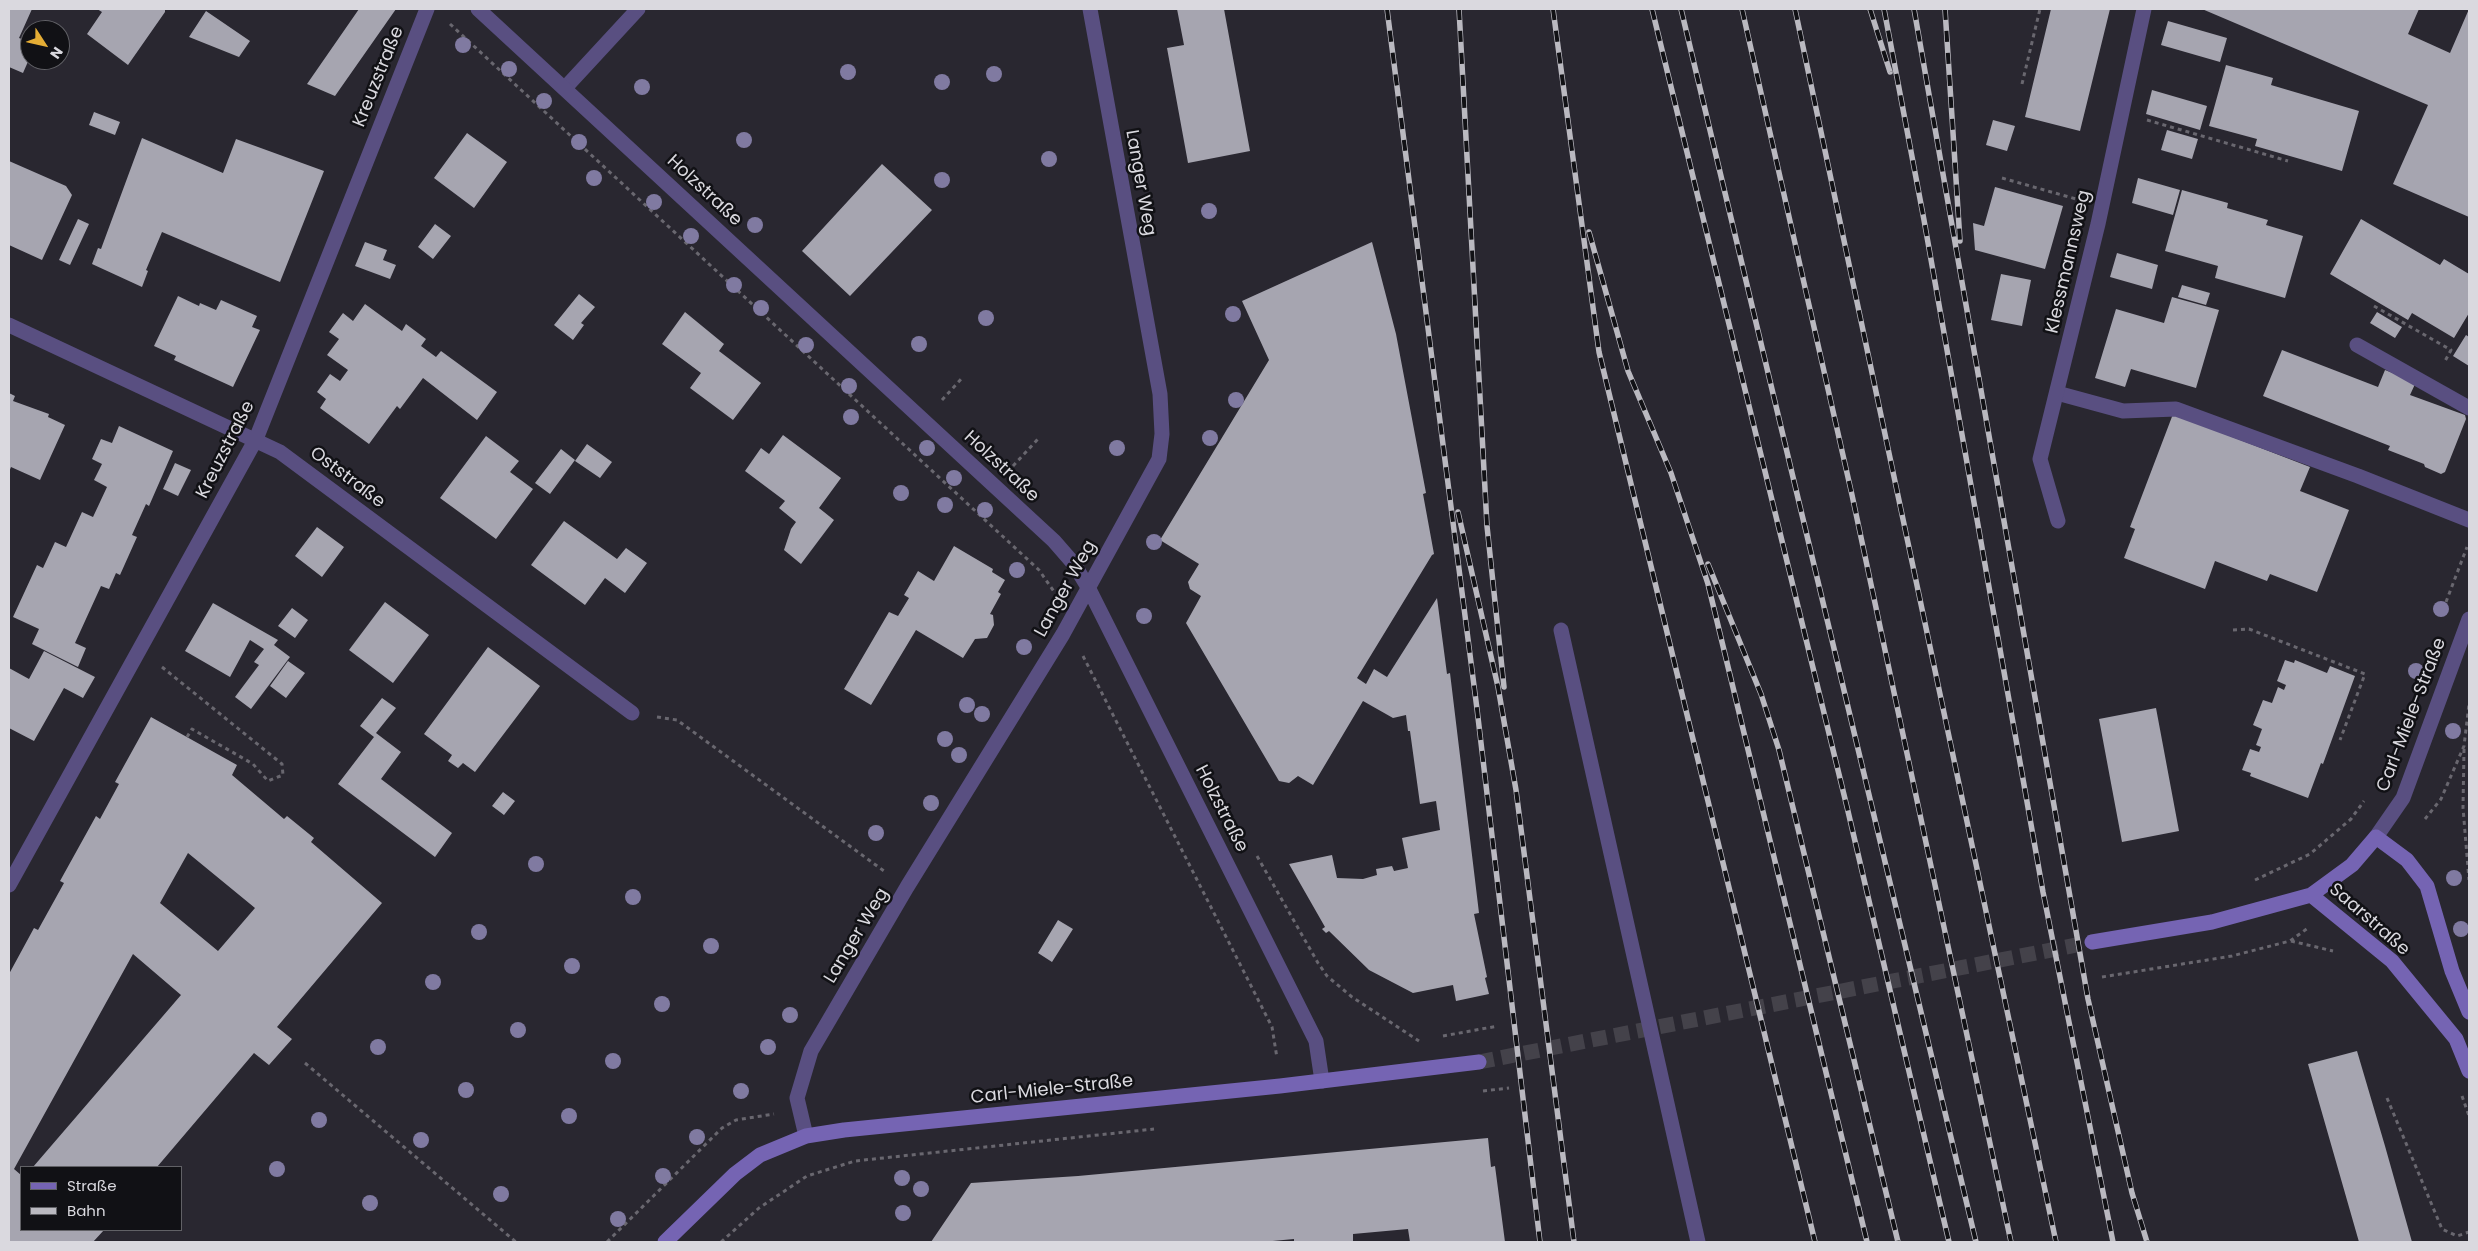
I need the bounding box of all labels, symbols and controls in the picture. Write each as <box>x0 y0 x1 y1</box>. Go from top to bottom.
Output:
north arrow <box>20 20 70 70</box>
street label: Kreuzstraße <box>349 24 409 130</box>
text: N <box>45 43 68 63</box>
street label: Langer Weg <box>1120 128 1160 238</box>
street label: Holzstraße <box>662 151 746 231</box>
street label: Klessmannsweg <box>2042 188 2096 336</box>
street label: Kreuzstraße <box>192 398 260 502</box>
street label: Holzstraße <box>959 427 1043 507</box>
street label: Oststraße <box>305 443 389 513</box>
street label: Langer Weg <box>1031 537 1101 641</box>
street label: Carl-Miele-Straße <box>2373 635 2451 795</box>
street label: Holzstraße <box>1190 762 1252 856</box>
street label: Saarstraße <box>2324 879 2414 961</box>
street label: Langer Weg <box>820 884 894 988</box>
street label: Carl-Miele-Straße <box>970 1071 1134 1109</box>
legend <box>20 1166 182 1231</box>
text: Straße <box>67 1175 117 1196</box>
text: Bahn <box>67 1200 106 1221</box>

